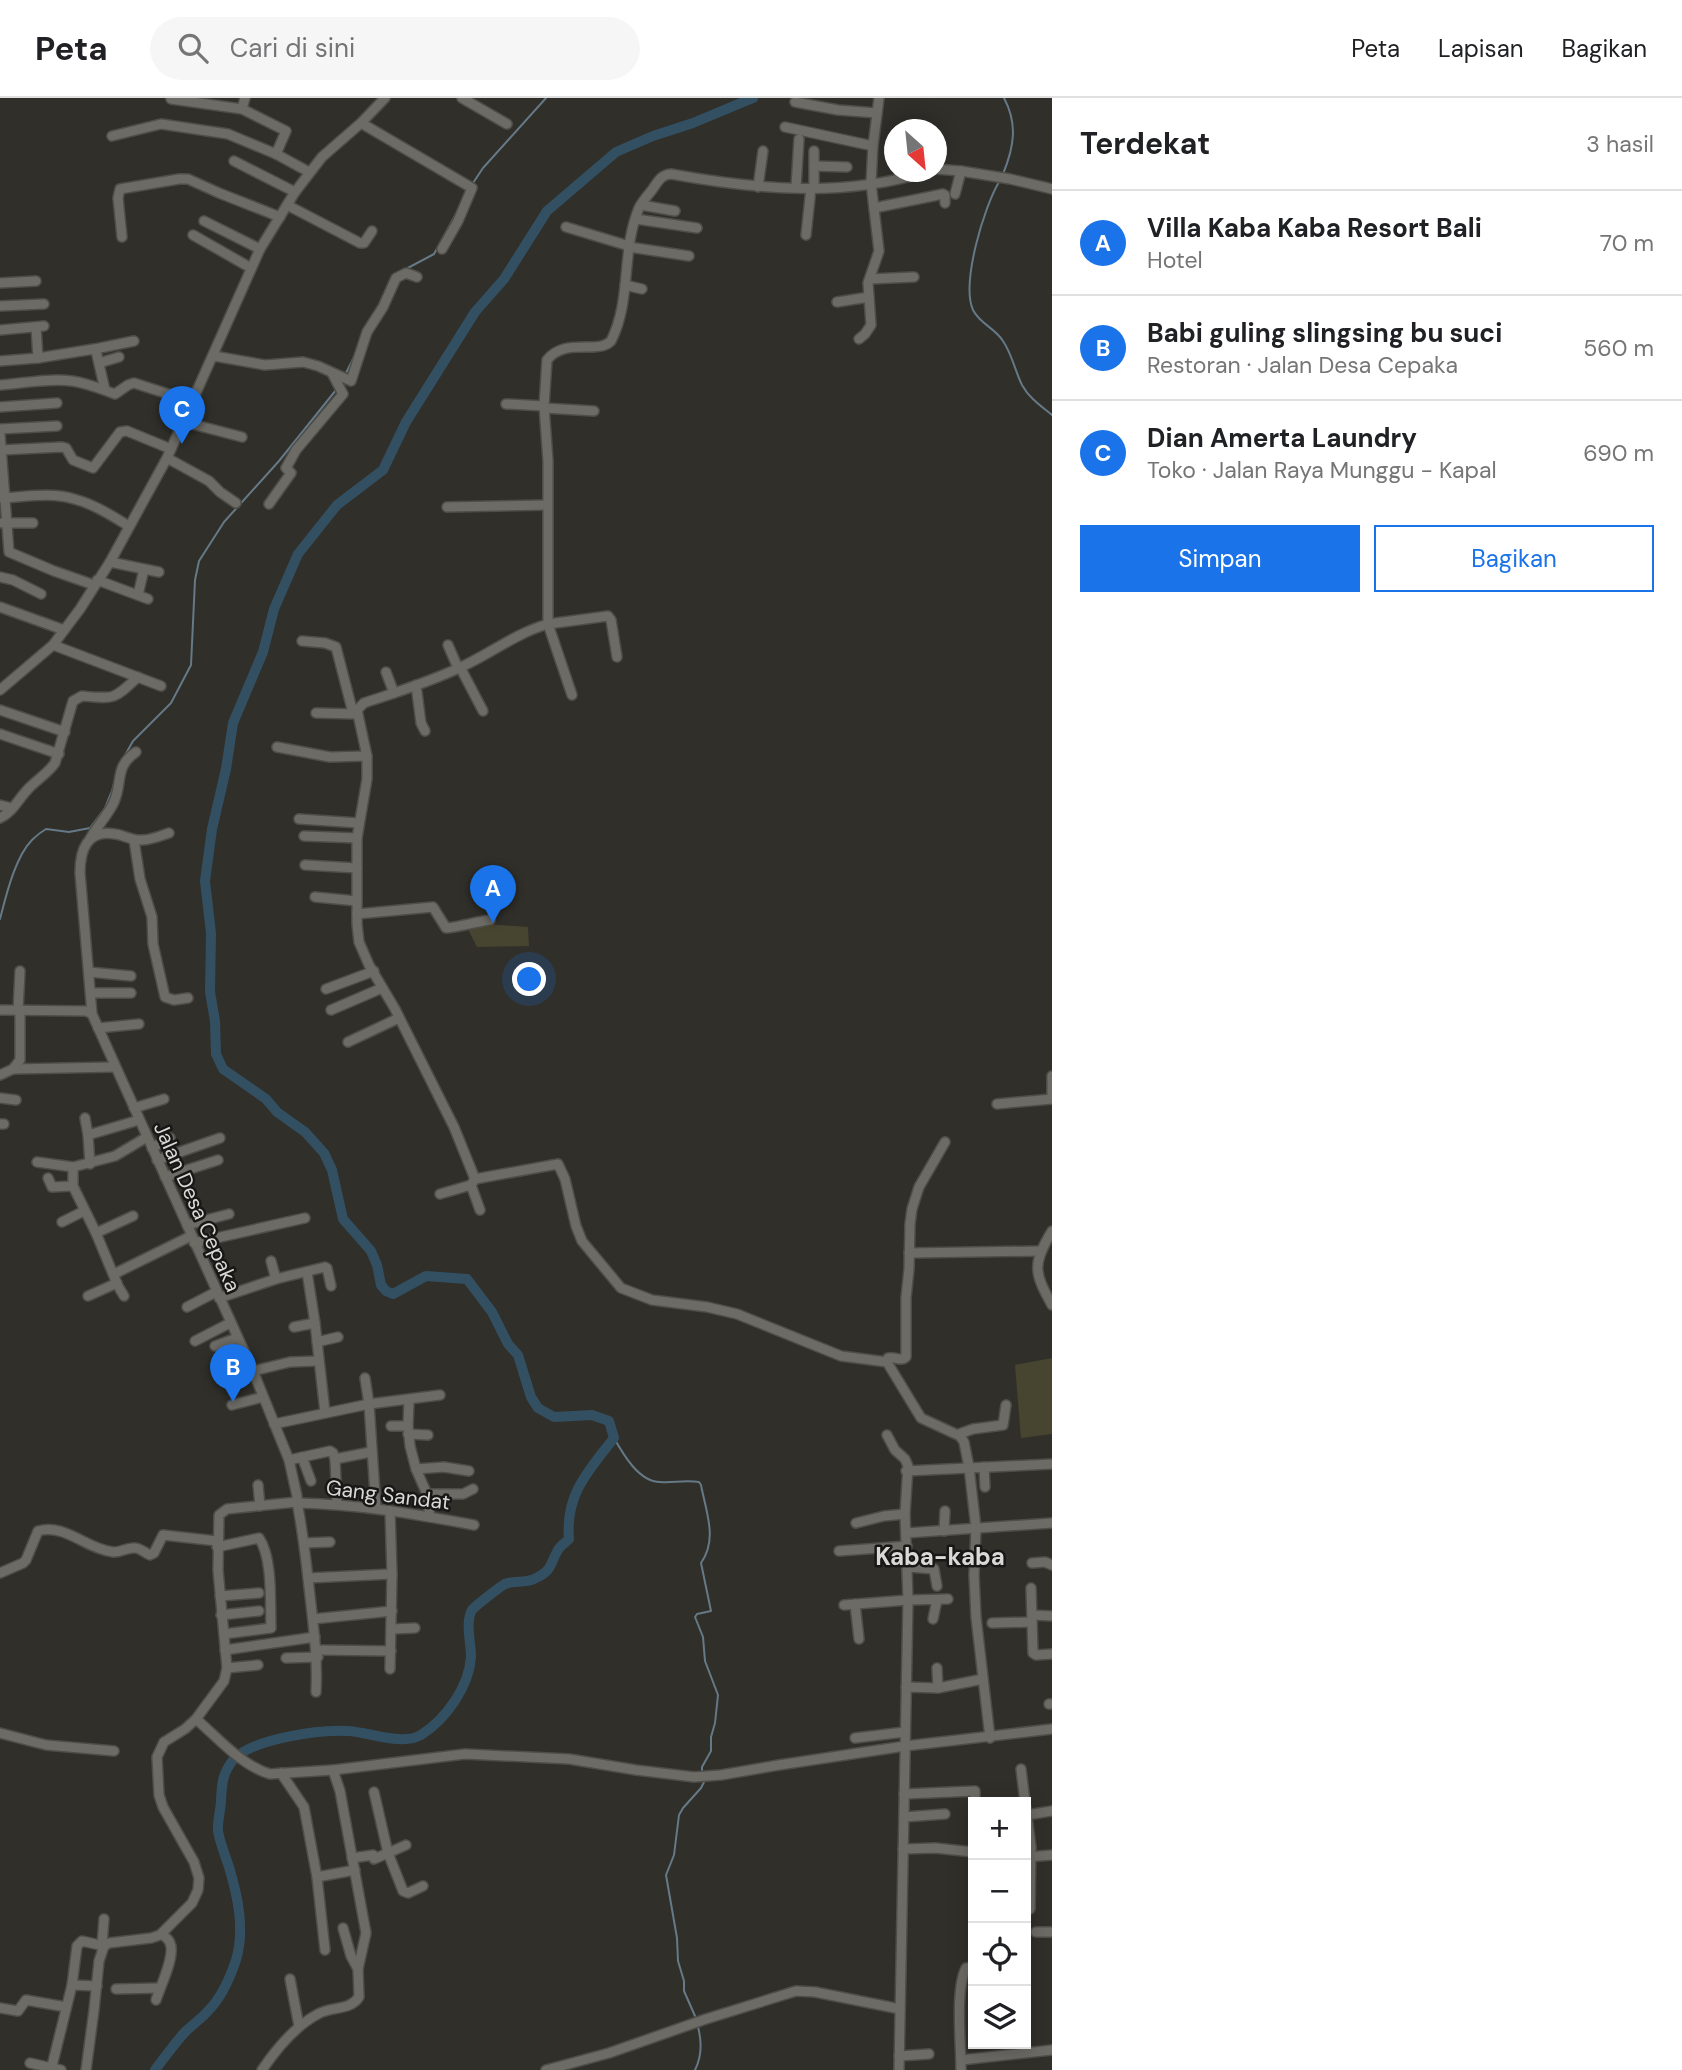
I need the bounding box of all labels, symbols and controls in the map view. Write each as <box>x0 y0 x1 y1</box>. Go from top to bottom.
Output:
search box <box>150 17 640 80</box>
text: Peta <box>35 27 108 70</box>
icon: search <box>174 29 212 67</box>
text: Cari di sini <box>230 31 355 65</box>
text: Peta <box>1351 33 1400 64</box>
text: Lapisan <box>1438 33 1523 64</box>
text: Bagikan <box>1561 33 1647 64</box>
north arrow <box>884 119 947 182</box>
text: Terdekat <box>1080 124 1210 163</box>
text: 3 hasil <box>1586 129 1654 159</box>
text: Villa Kaba Kaba Resort Bali <box>1147 211 1482 245</box>
text: A <box>1095 228 1111 258</box>
text: 70 m <box>1600 228 1654 258</box>
text: Hotel <box>1147 245 1203 275</box>
text: Babi guling slingsing bu suci <box>1147 316 1502 350</box>
text: B <box>1096 333 1110 363</box>
text: 560 m <box>1583 333 1654 363</box>
text: Restoran · Jalan Desa Cepaka <box>1147 350 1458 380</box>
pin: C <box>159 386 205 444</box>
text: Dian Amerta Laundry <box>1147 421 1417 455</box>
text: C <box>1095 438 1111 468</box>
text: 690 m <box>1583 438 1654 468</box>
text: Toko · Jalan Raya Munggu - Kapal <box>1147 455 1497 485</box>
button: Simpan <box>1080 525 1360 592</box>
button: Bagikan <box>1374 525 1654 592</box>
pin: A <box>470 865 516 923</box>
your location <box>512 962 546 996</box>
street label: Jalan Desa Cepaka <box>147 1118 247 1296</box>
pin: B <box>210 1344 256 1402</box>
street label: Gang Sandat <box>324 1473 452 1517</box>
district label: Kaba-kaba <box>875 1541 1005 1572</box>
map controls <box>968 1797 1031 2049</box>
button: + <box>968 1797 1031 1860</box>
button: − <box>968 1860 1031 1923</box>
button: locate <box>968 1923 1031 1986</box>
button: layers <box>968 1986 1031 2049</box>

